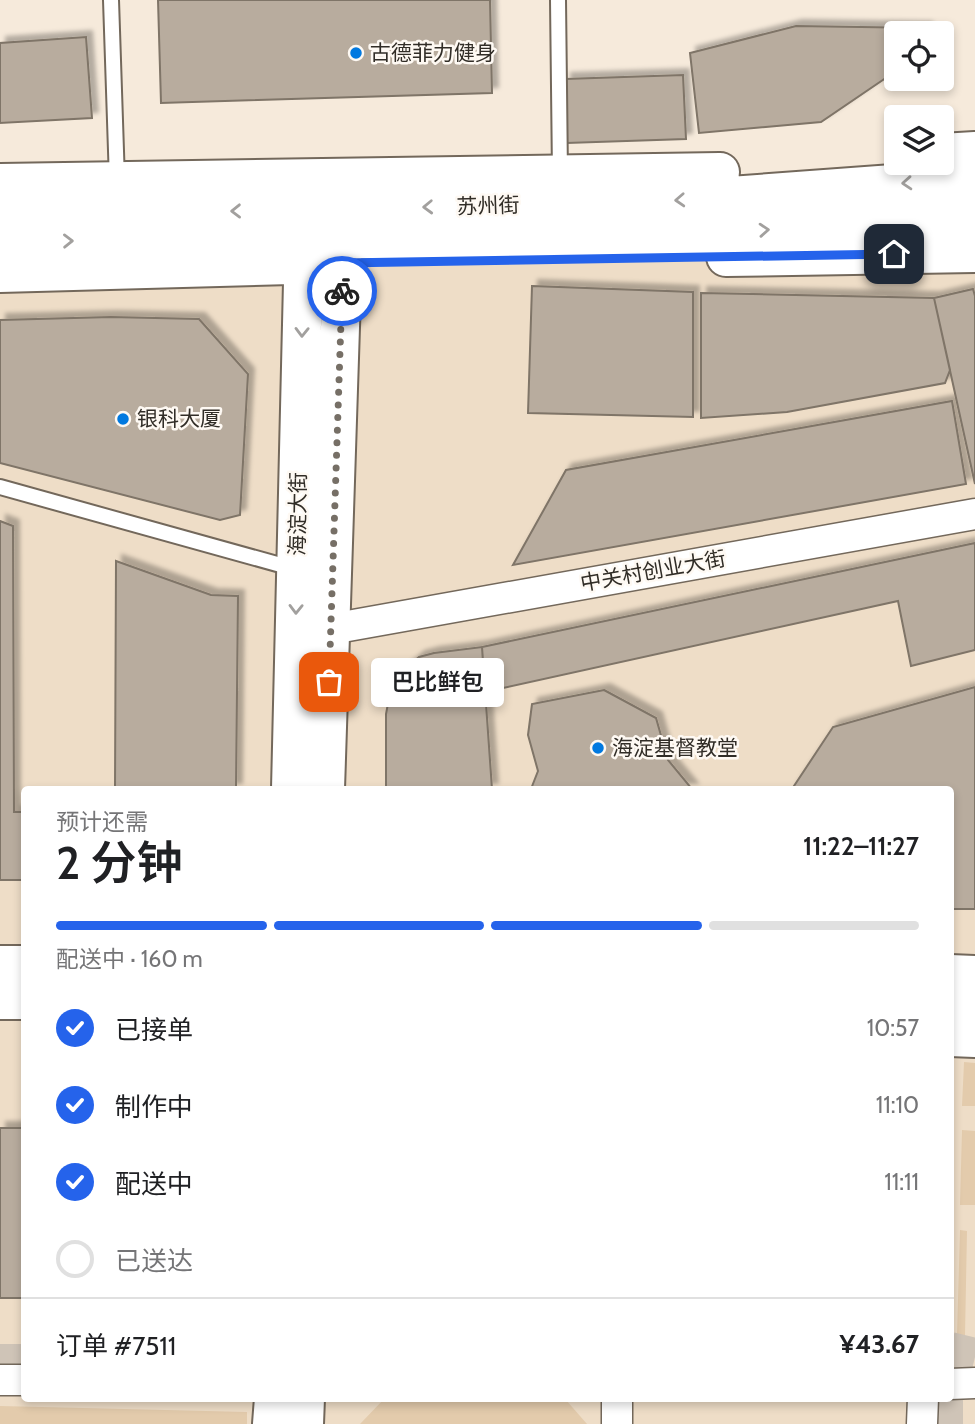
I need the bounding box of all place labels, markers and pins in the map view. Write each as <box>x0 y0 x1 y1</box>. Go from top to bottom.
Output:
place label: 古德菲力健身 <box>370 40 496 65</box>
marker: 古德菲力健身 <box>348 45 364 61</box>
pin <box>864 224 924 284</box>
place label: 银科大厦 <box>137 406 221 431</box>
marker: 银科大厦 <box>115 411 131 427</box>
pin <box>299 652 359 712</box>
callout: 巴比鲜包 <box>371 658 504 706</box>
place label: 海淀基督教堂 <box>612 735 738 760</box>
marker: 海淀基督教堂 <box>590 740 606 756</box>

